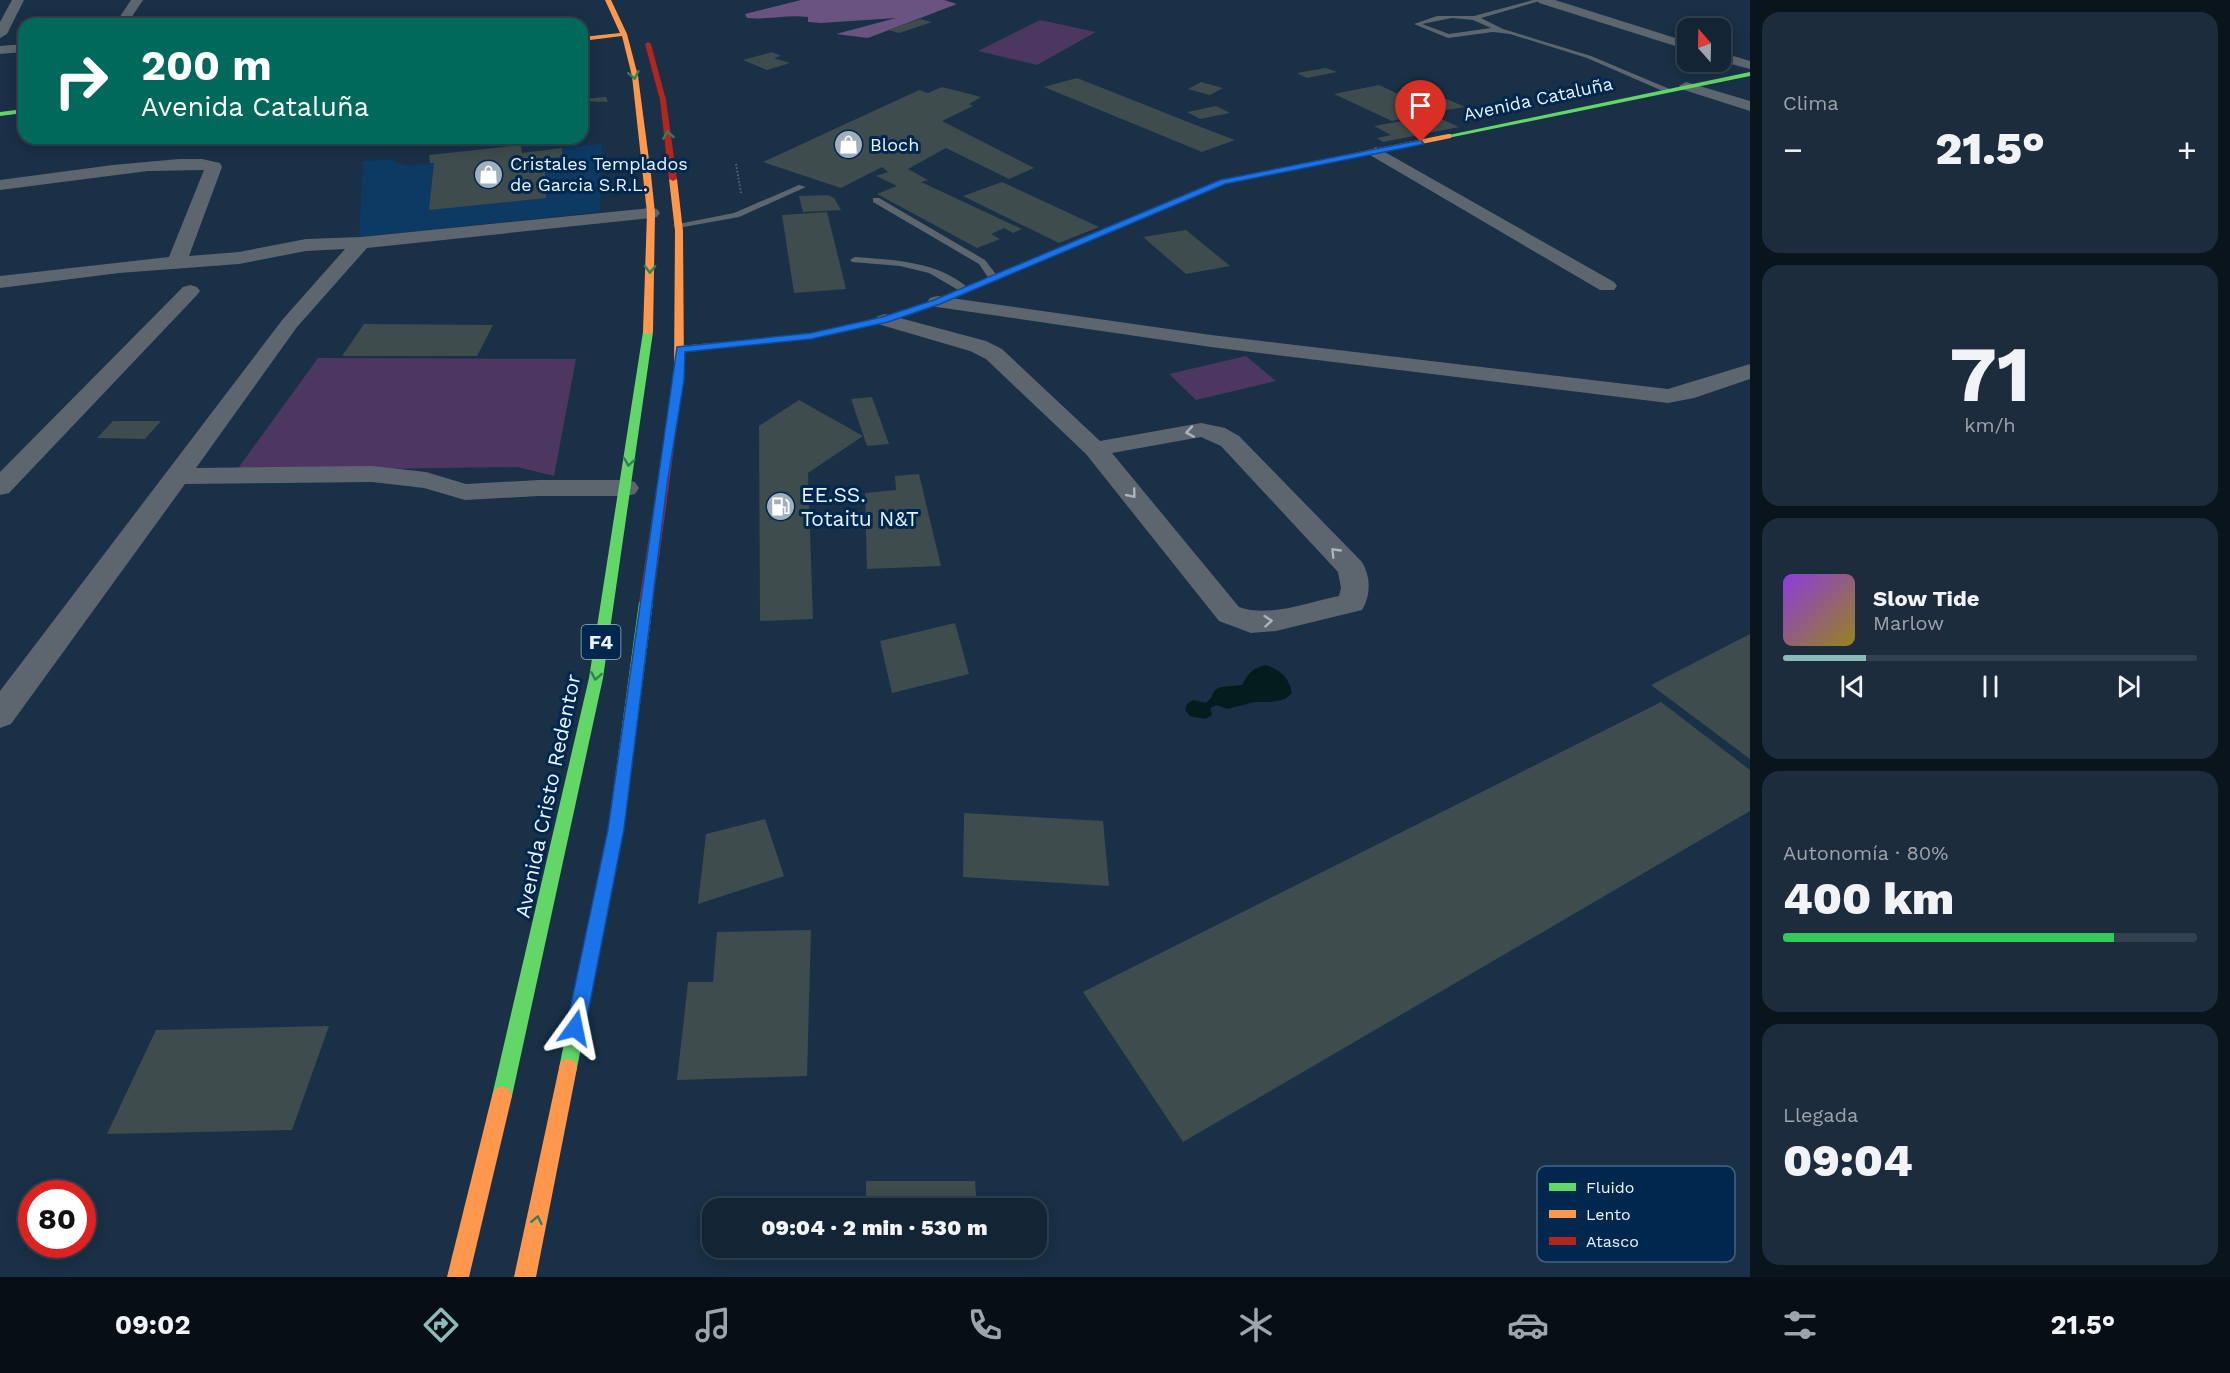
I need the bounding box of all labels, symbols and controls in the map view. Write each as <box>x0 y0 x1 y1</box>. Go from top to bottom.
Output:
north arrow <box>1677 18 1731 72</box>
map controls <box>1677 18 1731 72</box>
text: 200 m <box>141 41 272 90</box>
icon: right <box>42 42 120 120</box>
one-way arrow <box>627 69 640 79</box>
street label: Avenida Cataluña <box>1461 72 1614 125</box>
pin <box>1395 80 1446 142</box>
icon: arrive <box>1404 89 1437 122</box>
text: Avenida Cataluña <box>141 91 369 123</box>
text: Clima <box>1783 91 1839 115</box>
text: 21.5° <box>1935 122 2045 175</box>
shop icon: Bloch <box>833 129 865 161</box>
one-way arrow <box>662 130 675 140</box>
text: − <box>1783 130 1803 169</box>
text: + <box>2177 130 2197 169</box>
place label: Bloch <box>870 134 919 155</box>
place label: Cristales Templados de Garcia S.R.L. <box>510 153 688 195</box>
shop icon: Cristales Templados de Garcia S.R.L. <box>473 158 505 190</box>
one-way arrow <box>643 264 656 273</box>
text: 71 <box>1949 328 2031 420</box>
text: km/h <box>1964 413 2016 437</box>
one-way arrow <box>1186 425 1196 438</box>
one-way arrow <box>624 458 636 467</box>
place label: EE.SS. Totaitu N&T <box>801 482 919 531</box>
one-way arrow <box>1125 487 1136 498</box>
fuel station icon: EE.SS. Totaitu N&T <box>764 491 796 523</box>
one-way arrow <box>1331 548 1342 558</box>
text: Slow Tide <box>1873 586 1980 611</box>
text: Marlow <box>1873 611 1944 635</box>
one-way arrow <box>1264 615 1273 628</box>
road number: F4 <box>582 625 620 659</box>
one-way arrow <box>590 670 603 680</box>
icon: previous <box>1836 670 1869 703</box>
icon: pause <box>1974 670 2007 703</box>
icon: next <box>2112 670 2145 703</box>
street label: Avenida Cristo Redentor <box>509 671 586 920</box>
text: Autonomía · 80% <box>1783 841 1948 865</box>
text: 400 km <box>1783 872 1954 925</box>
position arrow <box>543 996 607 1060</box>
text: Llegada <box>1783 1103 1858 1127</box>
text: 09:04 <box>1783 1134 1913 1187</box>
legend <box>1537 1166 1735 1262</box>
text: Fluido <box>1586 1178 1634 1197</box>
speed limit sign: 80 <box>18 1180 96 1258</box>
text: Lento <box>1586 1205 1631 1224</box>
one-way arrow <box>529 1215 542 1225</box>
text: 09:04 · 2 min · 530 m <box>761 1215 988 1240</box>
text: Atasco <box>1586 1232 1639 1251</box>
icon: directions <box>420 1304 462 1346</box>
icon: music <box>692 1304 734 1346</box>
icon: phone <box>964 1304 1006 1346</box>
icon: climate <box>1235 1304 1277 1346</box>
icon: car <box>1507 1304 1549 1346</box>
icon: filters <box>1779 1304 1821 1346</box>
text: 09:02 <box>115 1309 191 1341</box>
text: 21.5° <box>2050 1309 2115 1341</box>

